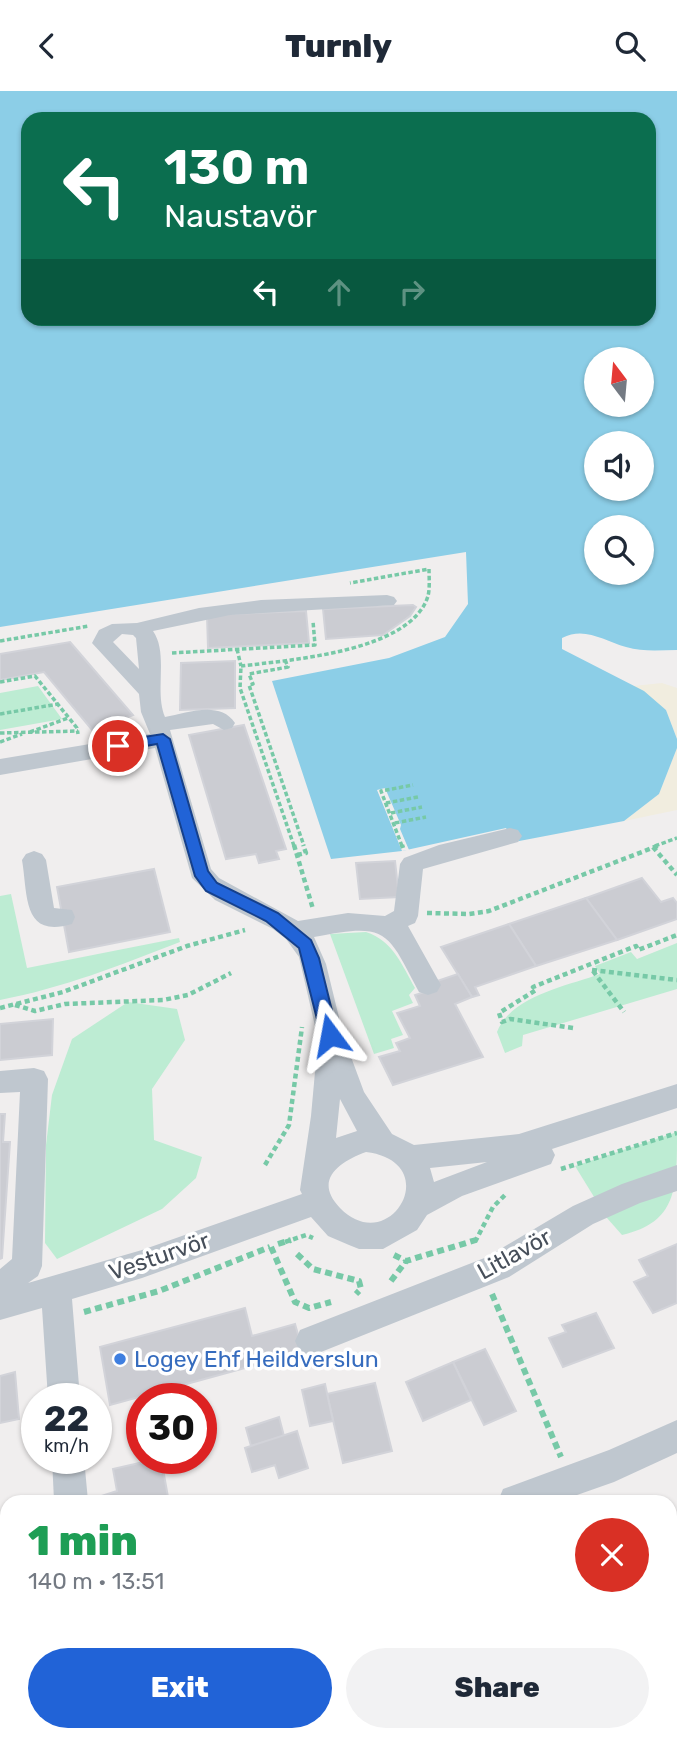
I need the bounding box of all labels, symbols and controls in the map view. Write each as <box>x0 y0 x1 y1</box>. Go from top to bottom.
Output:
icon: back <box>28 27 66 65</box>
text: Turnly <box>285 27 392 65</box>
icon: search <box>611 27 649 65</box>
text: 130 m <box>164 138 309 196</box>
icon: left <box>49 140 140 231</box>
text: Naustavör <box>164 197 317 235</box>
icon: left <box>247 273 285 311</box>
icon: ahead <box>320 273 358 311</box>
icon: right <box>393 273 431 311</box>
north arrow <box>584 347 654 417</box>
map controls <box>584 347 654 585</box>
button: sound <box>584 431 654 501</box>
button: search <box>584 515 654 585</box>
pin <box>88 716 148 776</box>
icon: arrive <box>99 727 137 765</box>
position arrow <box>293 998 367 1072</box>
street label: Litlavör <box>472 1222 556 1286</box>
street label: Vesturvör <box>105 1226 213 1286</box>
place label: Logey Ehf Heildverslun <box>134 1345 379 1373</box>
marker: Logey Ehf Heildverslun <box>112 1351 128 1367</box>
speed limit sign: 30 <box>126 1383 217 1474</box>
text: 22 <box>44 1398 89 1440</box>
text: km/h <box>44 1435 89 1457</box>
text: 1 min <box>28 1516 138 1566</box>
button: close <box>575 1518 649 1592</box>
text: 140 m · 13:51 <box>28 1567 164 1595</box>
button: Exit <box>28 1648 332 1728</box>
button: Share <box>346 1648 649 1728</box>

